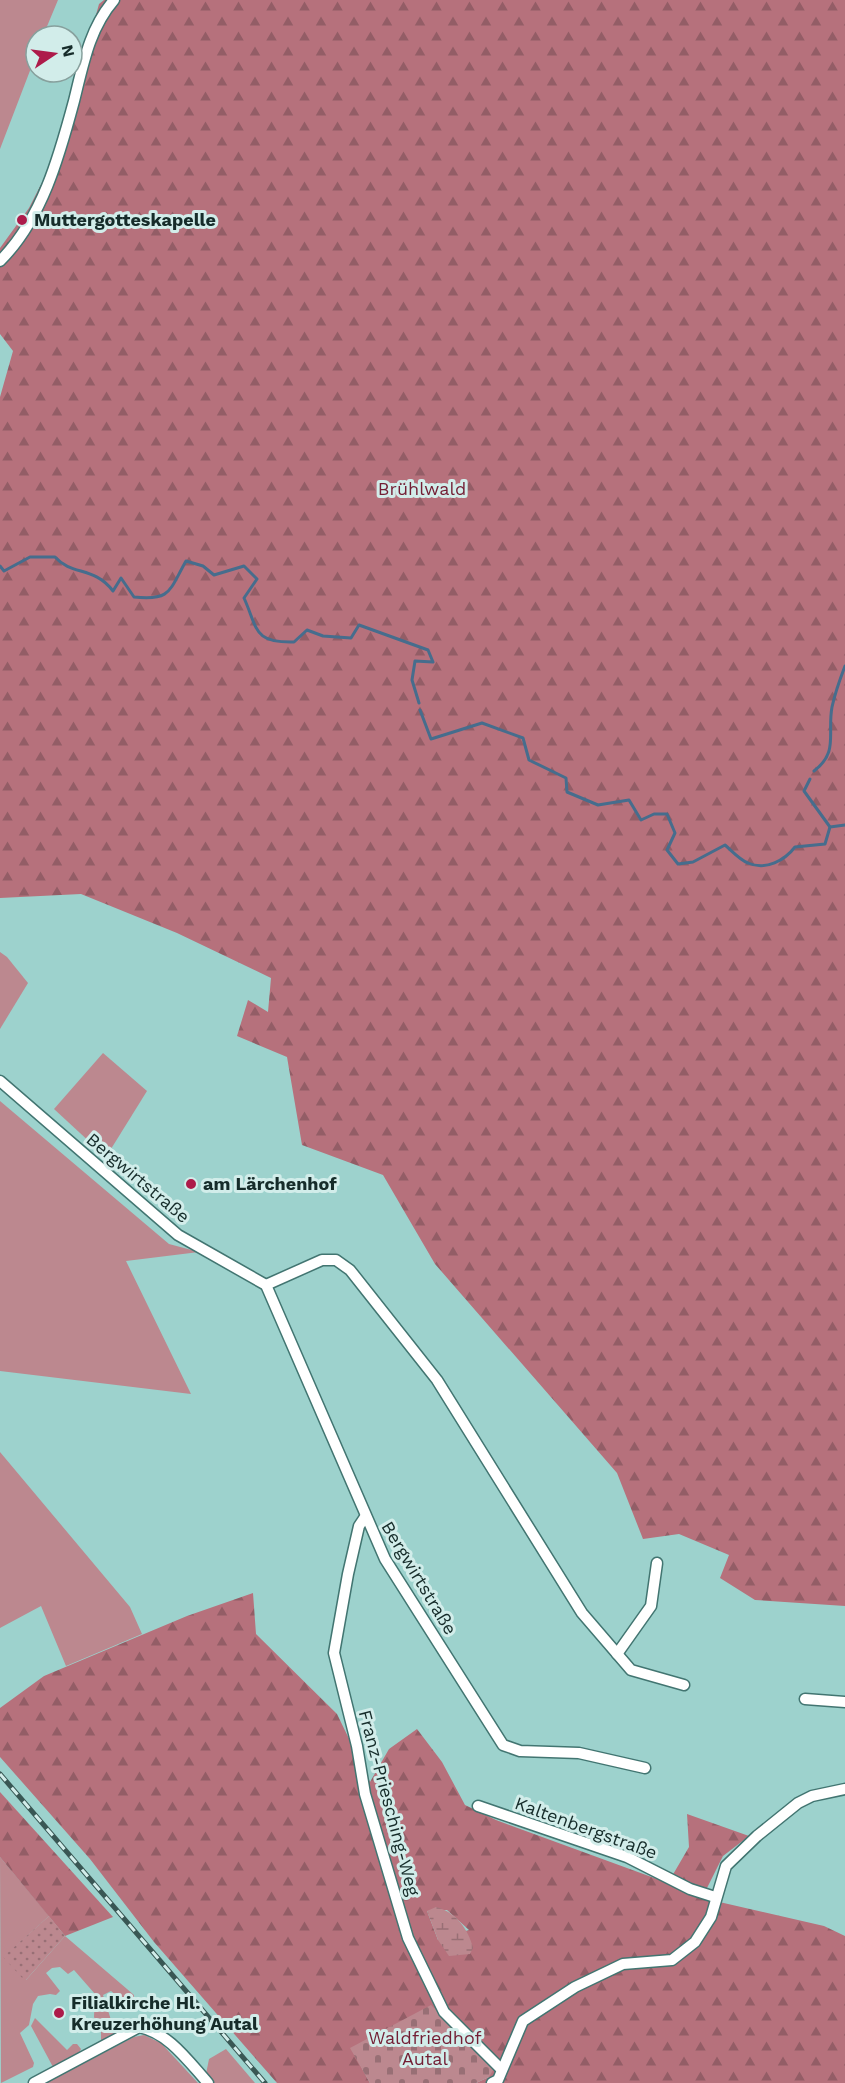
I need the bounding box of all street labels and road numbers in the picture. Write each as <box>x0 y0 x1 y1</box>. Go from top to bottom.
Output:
street label: Bergwirtstraße <box>82 1128 194 1227</box>
street label: Bergwirtstraße <box>377 1517 461 1638</box>
street label: Franz-Priesching-Weg <box>355 1708 425 1899</box>
street label: Kaltenbergstraße <box>512 1792 660 1863</box>

